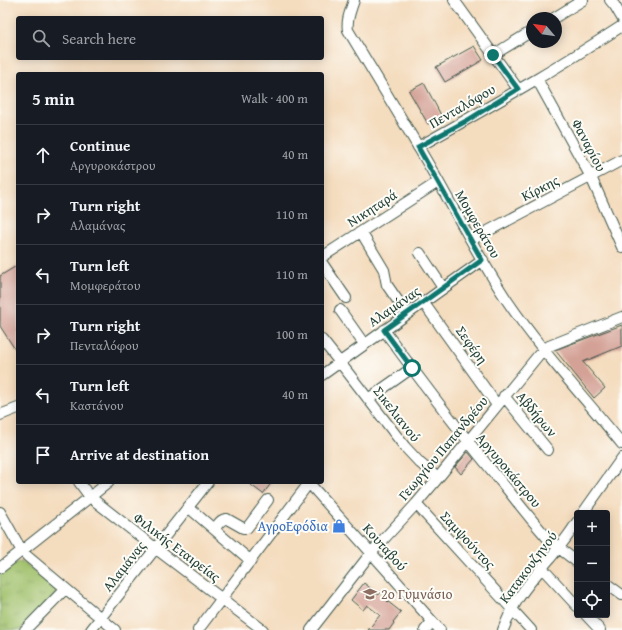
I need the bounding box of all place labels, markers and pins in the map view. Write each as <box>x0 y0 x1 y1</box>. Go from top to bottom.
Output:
place label: ΑγροΕφόδια <box>258 516 328 536</box>
shop icon: ΑγροΕφόδια <box>331 518 347 534</box>
place label: 2ο Γυμνάσιο <box>381 584 453 604</box>
school or university icon: 2ο Γυμνάσιο <box>362 586 378 602</box>

